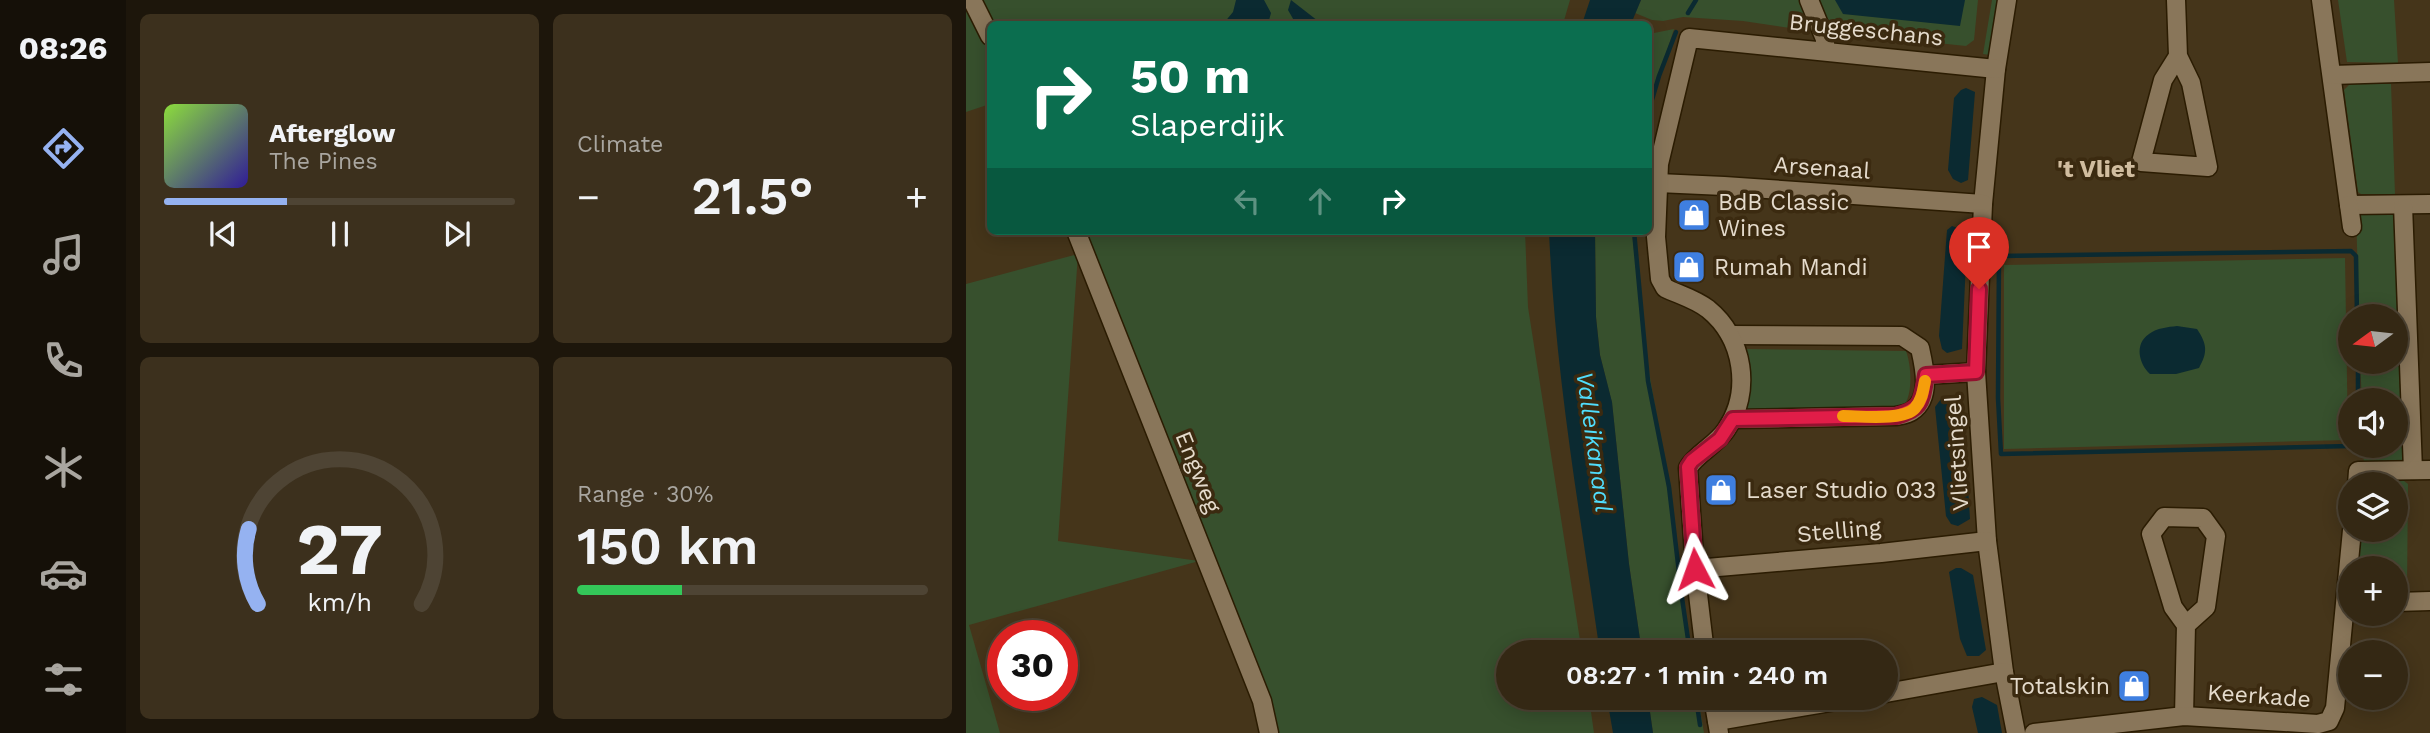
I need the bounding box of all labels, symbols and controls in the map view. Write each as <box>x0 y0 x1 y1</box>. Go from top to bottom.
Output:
street label: Bruggeschans <box>1788 8 1944 52</box>
text: 08:26 <box>18 29 108 67</box>
text: 50 m <box>1130 47 1250 105</box>
icon: right <box>1015 49 1106 140</box>
text: Slaperdijk <box>1130 106 1285 144</box>
text: Afterglow <box>269 118 395 148</box>
icon: directions <box>39 124 88 173</box>
text: Climate <box>577 131 663 158</box>
text: The Pines <box>269 148 378 175</box>
street label: Arsenaal <box>1773 151 1871 185</box>
district label: 't Vliet <box>2057 155 2136 183</box>
text: 21.5° <box>691 166 814 227</box>
text: − <box>577 175 600 219</box>
text: + <box>905 175 928 219</box>
icon: left <box>1228 182 1266 220</box>
icon: ahead <box>1301 182 1339 220</box>
icon: right <box>1374 182 1412 220</box>
place label: BdB Classic Wines <box>1718 189 1849 242</box>
shop icon: BdB Classic Wines <box>1675 196 1713 234</box>
icon: previous <box>204 215 242 253</box>
icon: pause <box>321 215 359 253</box>
icon: next <box>438 215 476 253</box>
pin <box>1949 217 2009 289</box>
icon: arrive <box>1960 228 1998 266</box>
icon: music <box>39 230 88 279</box>
shop icon: Rumah Mandi <box>1670 248 1708 286</box>
place label: Rumah Mandi <box>1714 254 1868 281</box>
north arrow <box>2338 304 2408 374</box>
map controls <box>2338 304 2408 710</box>
icon: phone <box>39 336 88 385</box>
water label: Valleikanaal <box>1570 370 1618 514</box>
button: sound <box>2338 388 2408 458</box>
street label: Vlietsingel <box>1939 394 1975 512</box>
street label: Engweg <box>1170 427 1227 517</box>
icon: climate <box>39 443 88 492</box>
shop icon: Laser Studio 033 <box>1702 471 1740 509</box>
button: layers <box>2338 472 2408 542</box>
place label: Laser Studio 033 <box>1746 477 1936 504</box>
text: Range · 30% <box>577 481 713 508</box>
text: 27 <box>296 506 383 592</box>
street label: Stelling <box>1796 514 1883 548</box>
text: 150 km <box>577 516 758 577</box>
position arrow <box>1658 532 1732 606</box>
icon: car <box>39 549 88 598</box>
button: + <box>2338 556 2408 626</box>
text: km/h <box>307 588 372 617</box>
speed limit sign: 30 <box>987 620 1078 711</box>
button: − <box>2338 640 2408 710</box>
icon: filters <box>39 655 88 704</box>
text: 08:27 · 1 min · 240 m <box>1566 660 1828 690</box>
shop icon: Totalskin <box>2115 667 2153 705</box>
place label: Totalskin <box>2010 673 2110 700</box>
street label: Keerkade <box>2206 679 2312 713</box>

